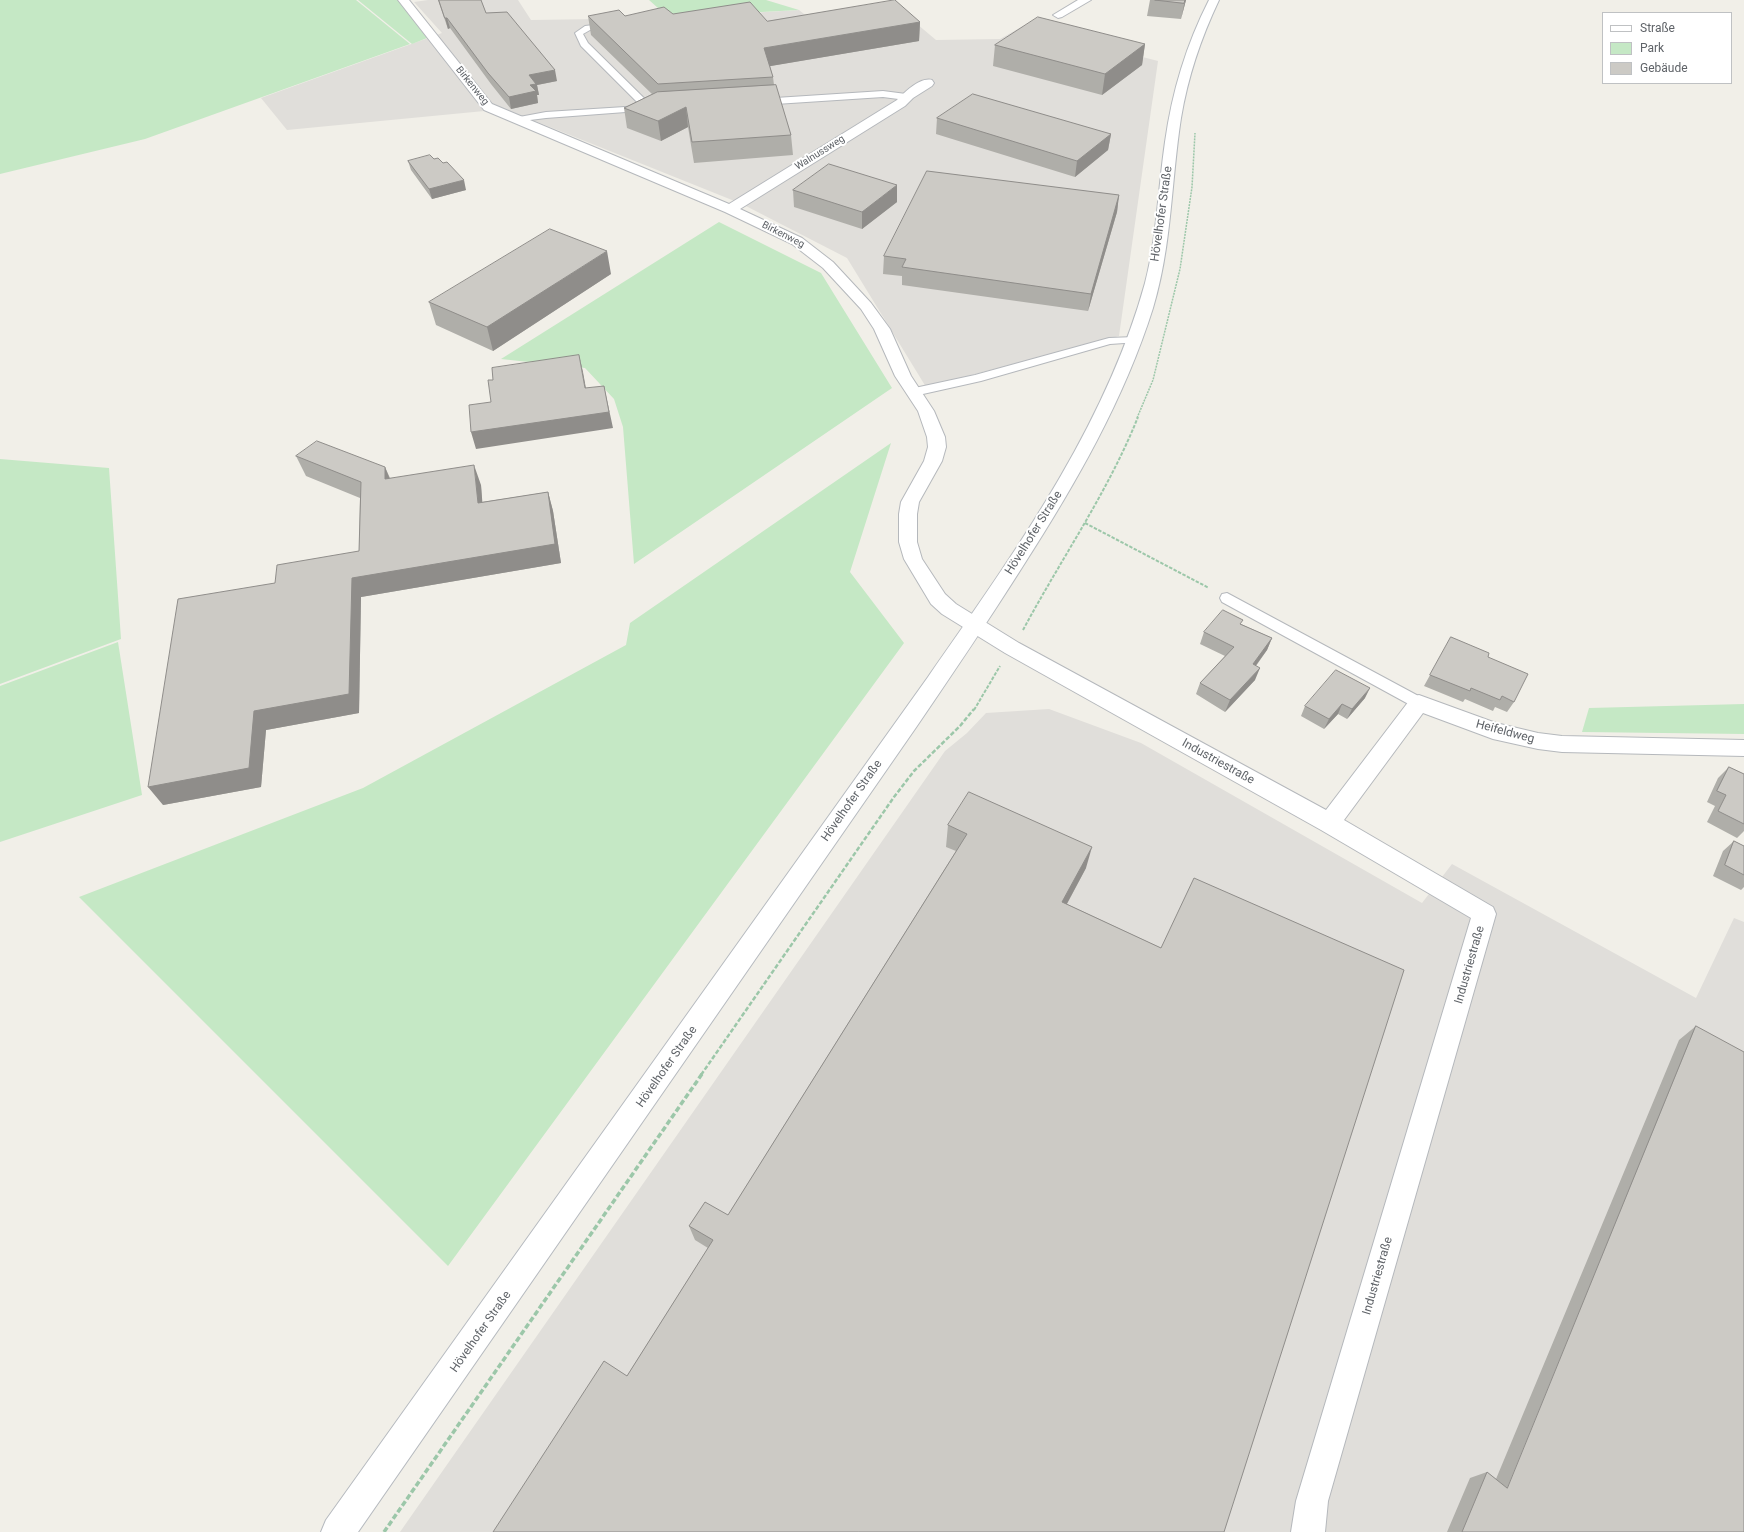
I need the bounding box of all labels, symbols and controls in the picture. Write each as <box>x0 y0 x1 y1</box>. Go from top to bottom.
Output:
legend <box>1602 12 1732 84</box>
text: Straße <box>1640 21 1675 35</box>
text: Park <box>1640 41 1664 55</box>
text: Gebäude <box>1640 61 1688 75</box>
street label: Birkenweg <box>453 64 491 108</box>
street label: Walnussweg <box>793 133 847 173</box>
street label: Hövelhofer Straße <box>1148 165 1176 263</box>
street label: Birkenweg <box>760 219 806 251</box>
street label: Hövelhofer Straße <box>1002 488 1066 578</box>
street label: Heifeldweg <box>1474 717 1536 747</box>
street label: Industriestraße <box>1179 736 1257 788</box>
street label: Hövelhofer Straße <box>819 757 885 845</box>
street label: Industriestraße <box>1452 924 1488 1006</box>
street label: Hövelhofer Straße <box>634 1023 700 1111</box>
street label: Industriestraße <box>1360 1235 1396 1317</box>
street label: Hövelhofer Straße <box>448 1288 514 1376</box>

